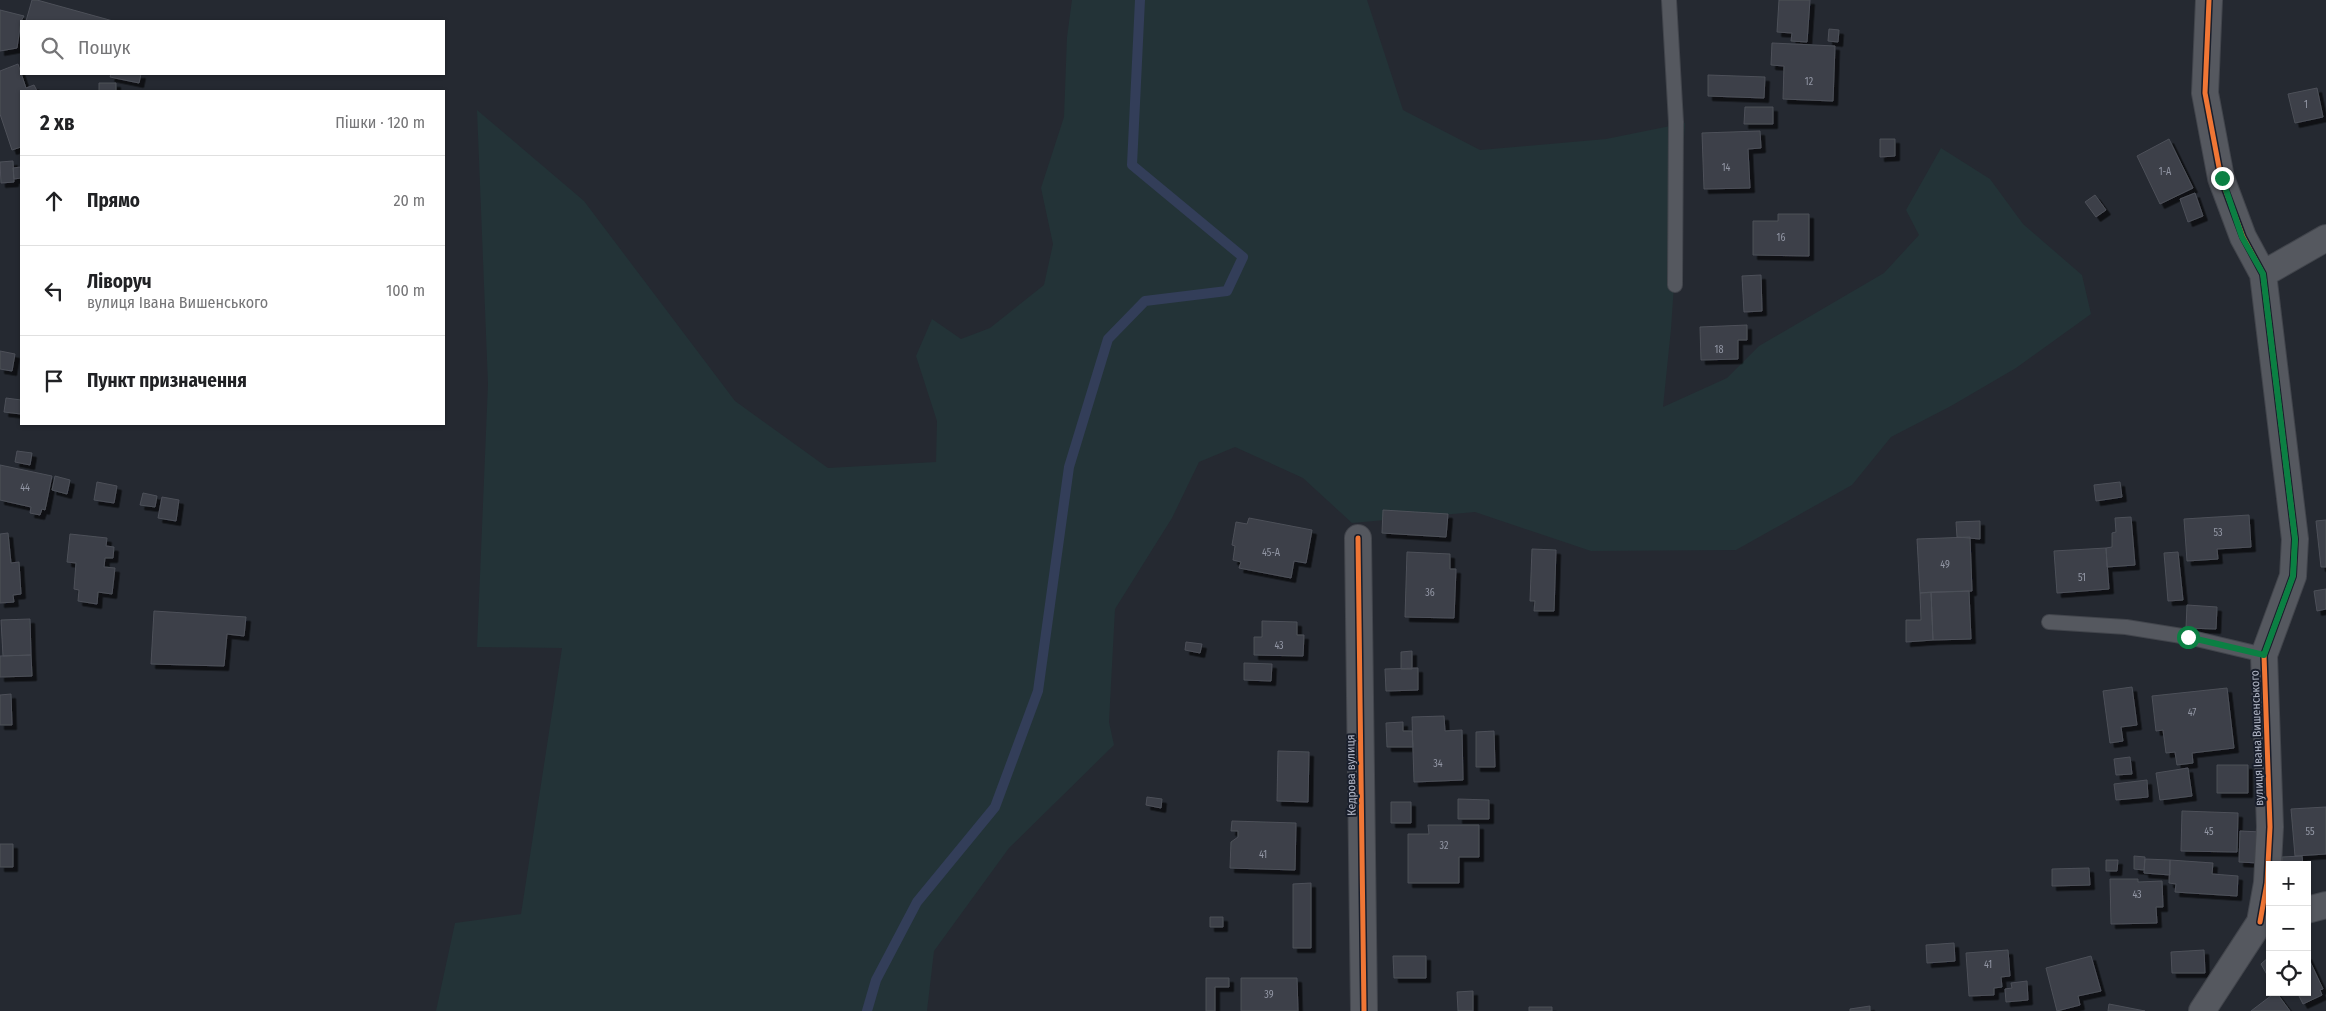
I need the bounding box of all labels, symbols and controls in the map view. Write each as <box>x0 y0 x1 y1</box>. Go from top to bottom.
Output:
search box <box>20 20 445 75</box>
icon: search <box>38 34 66 62</box>
text: Пошук <box>78 36 130 59</box>
house number: 12 <box>1805 76 1814 88</box>
house number: 1 <box>2304 99 2308 111</box>
text: 2 хв <box>40 110 75 136</box>
text: Пішки · 120 m <box>335 113 425 132</box>
house number: 14 <box>1722 162 1731 174</box>
house number: 1-А <box>2159 166 2172 178</box>
route end <box>2211 167 2234 190</box>
icon: ahead <box>40 187 68 215</box>
text: Прямо <box>87 189 140 212</box>
text: 20 m <box>394 191 425 210</box>
house number: 16 <box>1777 232 1785 244</box>
text: Ліворуч <box>87 270 152 293</box>
icon: left <box>40 277 68 305</box>
text: 100 m <box>386 281 425 300</box>
text: вулиця Івана Вишенського <box>87 293 268 312</box>
house number: 18 <box>1715 344 1723 356</box>
icon: arrive <box>40 367 68 395</box>
text: Пункт призначення <box>87 369 247 392</box>
house number: 44 <box>20 482 30 494</box>
house number: 53 <box>2213 527 2223 539</box>
house number: 45-А <box>1262 547 1281 559</box>
house number: 49 <box>1940 559 1950 571</box>
house number: 51 <box>2078 572 2086 584</box>
house number: 36 <box>1425 587 1435 599</box>
route start <box>2177 626 2200 649</box>
house number: 43 <box>1274 640 1284 652</box>
street label: вулиця Івана Вишенського <box>2248 670 2266 806</box>
house number: 47 <box>2188 707 2196 719</box>
street label: Кедрова вулиця <box>1343 734 1359 816</box>
house number: 34 <box>1433 758 1443 770</box>
house number: 45 <box>2204 826 2214 838</box>
house number: 55 <box>2305 826 2315 838</box>
house number: 32 <box>1440 840 1449 852</box>
house number: 41 <box>1259 849 1267 861</box>
map controls <box>2266 861 2311 996</box>
button: + <box>2266 861 2311 906</box>
house number: 43 <box>2132 889 2142 901</box>
button: − <box>2266 906 2311 951</box>
button: locate <box>2266 951 2311 996</box>
house number: 41 <box>1984 959 1992 971</box>
house number: 39 <box>1264 989 1274 1001</box>

